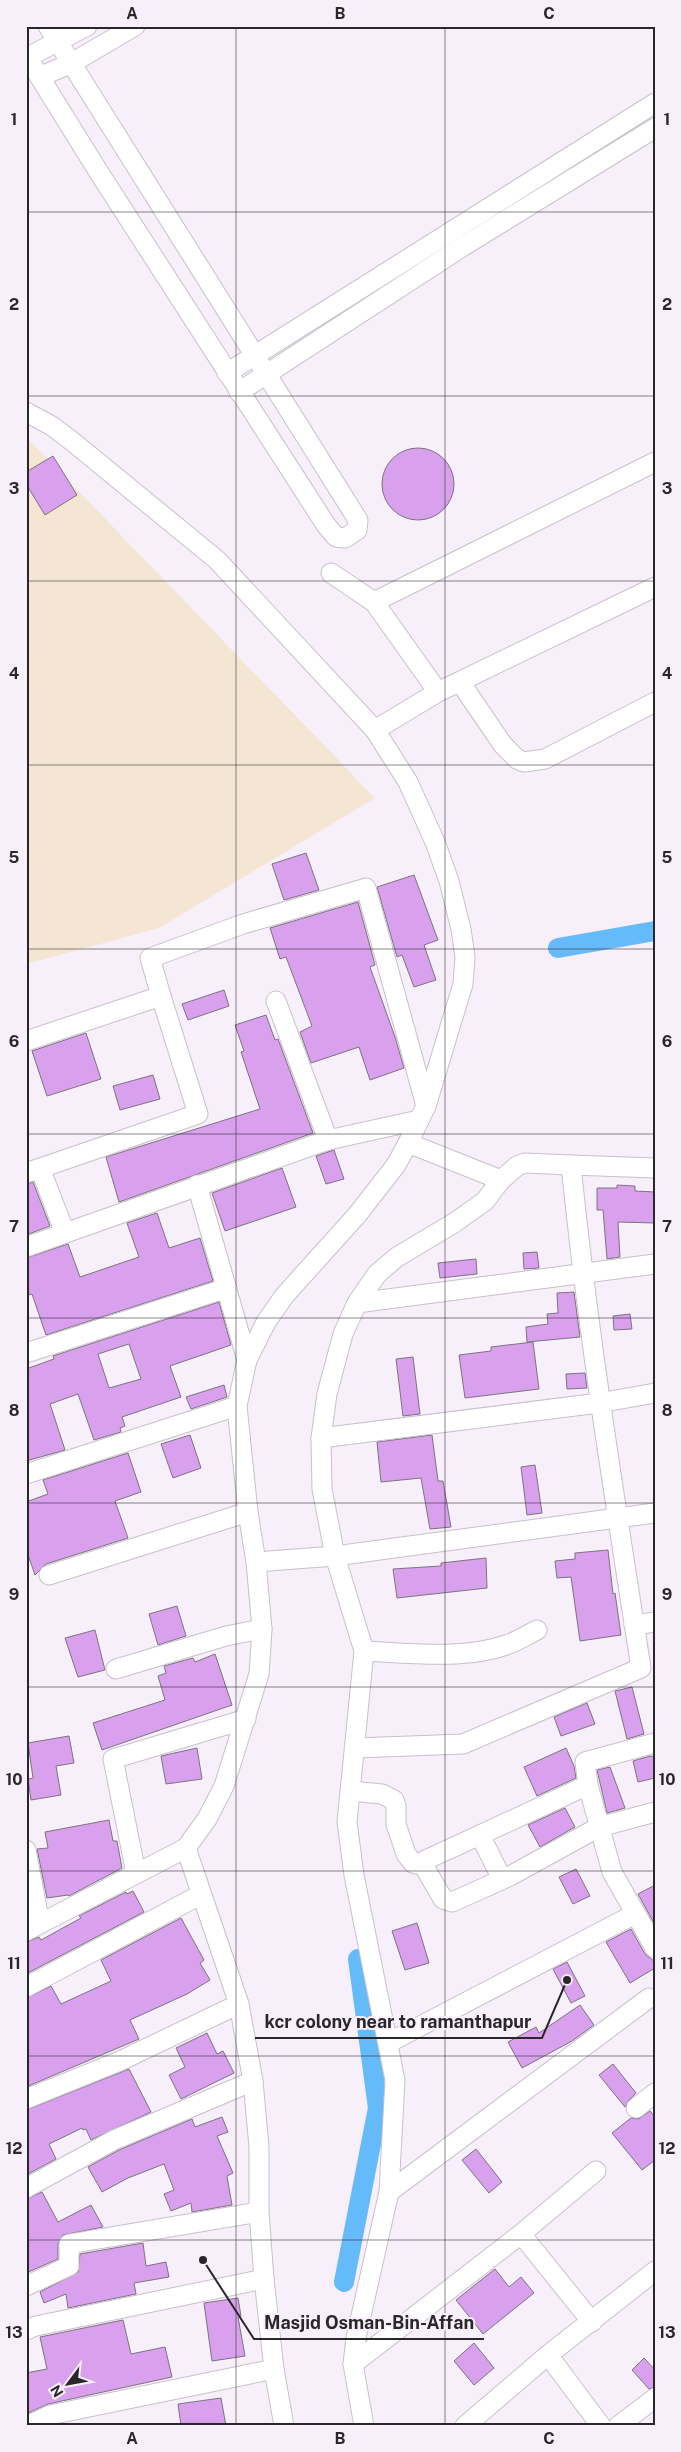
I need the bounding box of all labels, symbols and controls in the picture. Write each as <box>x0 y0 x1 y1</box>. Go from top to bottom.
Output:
text: A <box>126 4 138 23</box>
text: B <box>335 4 346 23</box>
text: C <box>543 4 555 23</box>
text: 1 <box>11 110 17 129</box>
text: 1 <box>664 110 670 129</box>
text: 2 <box>9 295 19 314</box>
text: 2 <box>662 295 672 314</box>
text: 3 <box>9 479 19 498</box>
text: 3 <box>662 479 672 498</box>
text: 4 <box>9 664 20 683</box>
text: 4 <box>662 664 673 683</box>
text: 5 <box>9 848 20 867</box>
text: 5 <box>662 848 673 867</box>
text: 6 <box>9 1032 19 1051</box>
text: 6 <box>662 1032 672 1051</box>
text: 7 <box>9 1217 19 1236</box>
text: 7 <box>662 1217 672 1236</box>
text: 8 <box>9 1401 20 1420</box>
text: 8 <box>662 1401 673 1420</box>
text: 9 <box>9 1585 19 1604</box>
text: 9 <box>662 1585 672 1604</box>
text: 10 <box>5 1770 23 1789</box>
text: 10 <box>658 1770 676 1789</box>
text: 11 <box>7 1954 21 1973</box>
text: 11 <box>660 1954 674 1973</box>
callout: kcr colony near to ramanthapur <box>255 2005 542 2038</box>
text: kcr colony near to ramanthapur <box>264 2011 532 2032</box>
text: 12 <box>5 2139 23 2158</box>
text: 12 <box>658 2139 676 2158</box>
callout: Masjid Osman-Bin-Affan <box>254 2306 484 2339</box>
text: Masjid Osman-Bin-Affan <box>264 2312 474 2333</box>
text: 13 <box>5 2323 23 2342</box>
text: 13 <box>658 2323 676 2342</box>
north arrow <box>42 2360 92 2410</box>
text: N <box>47 2382 67 2400</box>
text: A <box>126 2429 138 2448</box>
text: B <box>335 2429 346 2448</box>
text: C <box>543 2429 555 2448</box>

